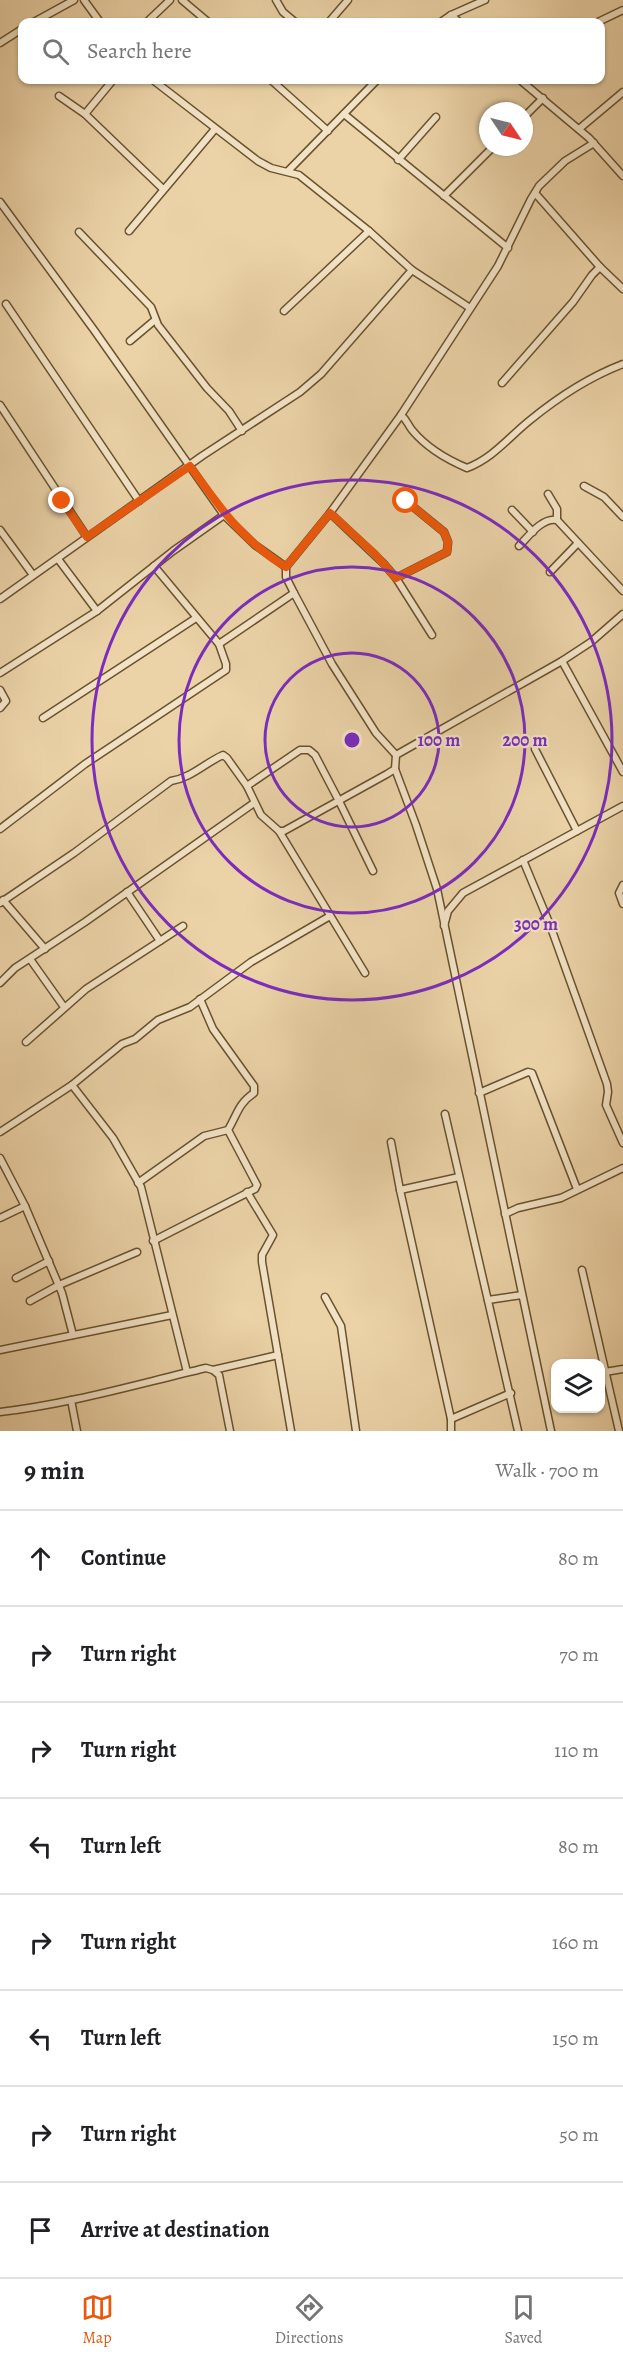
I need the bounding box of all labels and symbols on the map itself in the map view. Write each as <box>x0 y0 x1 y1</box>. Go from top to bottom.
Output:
north arrow <box>479 102 533 156</box>
route end <box>48 487 74 513</box>
route start <box>392 487 418 513</box>
text: 100 m <box>418 728 460 752</box>
text: 200 m <box>502 728 548 752</box>
centre of rings <box>342 730 362 750</box>
text: 300 m <box>514 912 558 936</box>

